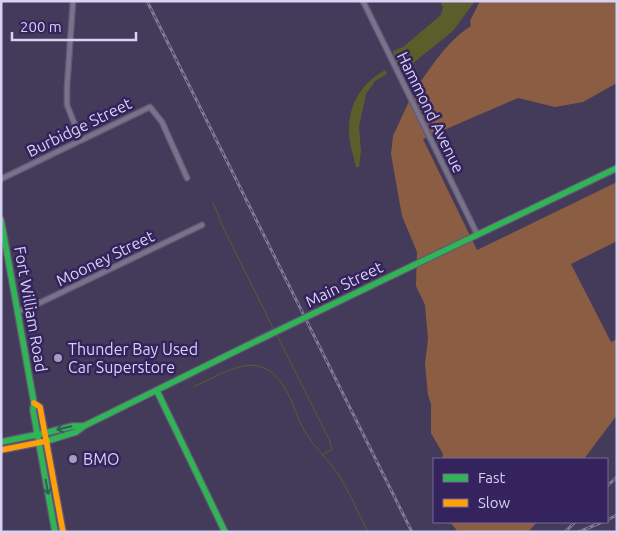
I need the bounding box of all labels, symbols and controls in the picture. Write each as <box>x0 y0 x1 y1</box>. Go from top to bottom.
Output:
scale bar <box>12 10 136 42</box>
text: 200 m <box>20 18 62 35</box>
street label: Hammond Avenue <box>394 49 468 175</box>
street label: Burbidge Street <box>24 94 135 160</box>
street label: Mooney Street <box>53 226 158 289</box>
street label: Fort William Road <box>11 245 51 373</box>
street label: Main Street <box>303 257 386 310</box>
place label: Thunder Bay Used Car Superstore <box>68 340 198 376</box>
marker: Thunder Bay Used Car Superstore <box>52 352 64 364</box>
one-way arrow <box>57 424 73 433</box>
place label: BMO <box>83 450 119 468</box>
marker: BMO <box>67 453 79 465</box>
legend <box>433 458 608 523</box>
text: Fast <box>478 469 506 486</box>
one-way arrow <box>43 479 52 495</box>
text: Slow <box>478 494 511 511</box>

